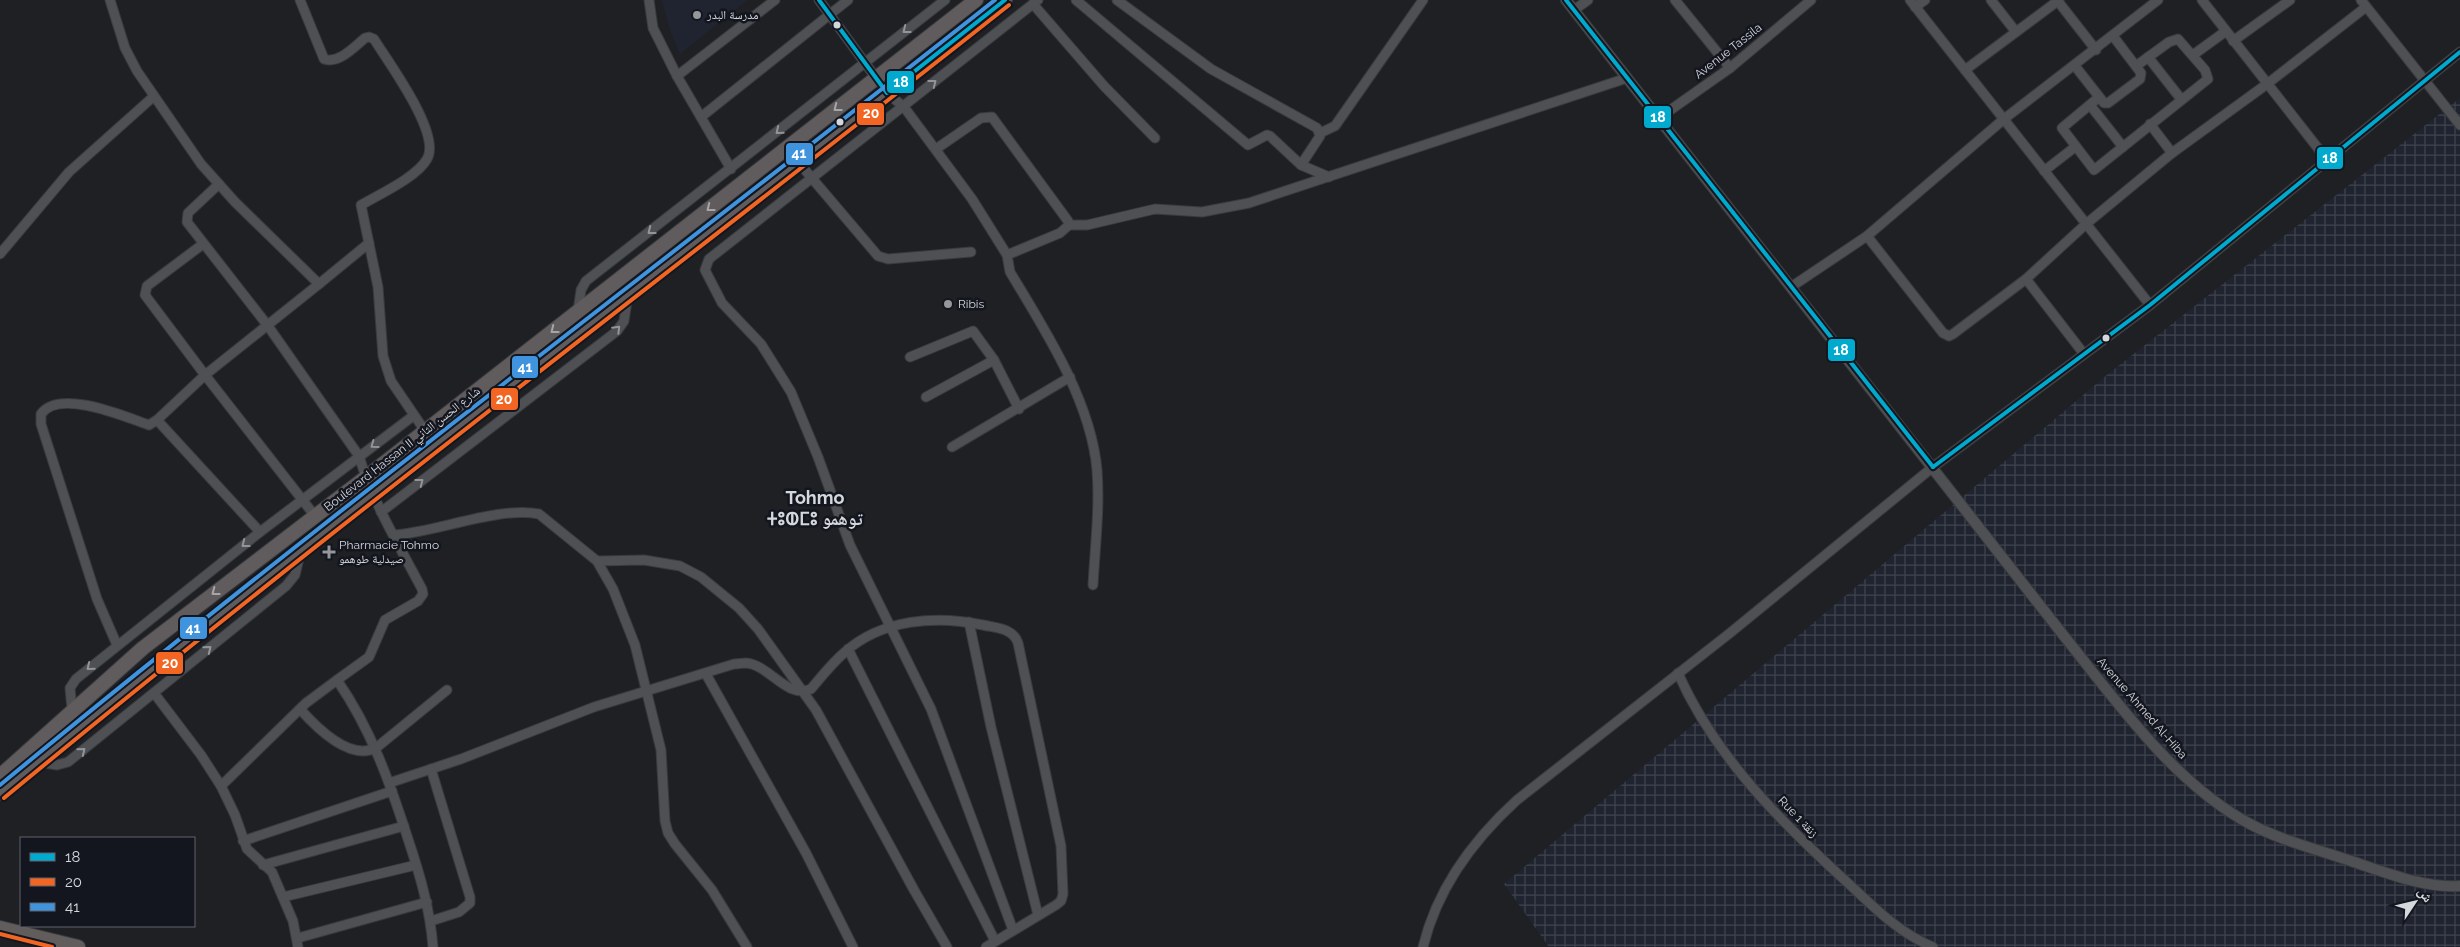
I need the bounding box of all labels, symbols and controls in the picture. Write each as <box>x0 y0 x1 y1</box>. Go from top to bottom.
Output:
place label: مدرسة البدر <box>706 8 758 22</box>
marker: مدرسة البدر <box>691 9 703 21</box>
unlabelled marker <box>832 20 842 30</box>
street label: Avenue Tassila <box>1692 20 1764 82</box>
one-way arrow <box>903 24 912 33</box>
line badge: 18 <box>886 70 915 94</box>
text: 18 <box>893 74 909 90</box>
one-way arrow <box>927 81 936 89</box>
one-way arrow <box>834 102 843 110</box>
line badge: 20 <box>856 102 885 126</box>
text: 20 <box>863 105 879 121</box>
line badge: 18 <box>1643 105 1672 129</box>
text: 18 <box>1650 109 1666 125</box>
unlabelled marker <box>835 117 845 127</box>
one-way arrow <box>775 125 785 134</box>
line badge: 41 <box>785 142 814 166</box>
text: 41 <box>792 145 807 161</box>
line badge: 18 <box>2316 146 2344 170</box>
text: 18 <box>2322 150 2338 166</box>
one-way arrow <box>706 203 715 212</box>
one-way arrow <box>648 226 657 234</box>
place label: Ribis <box>958 297 984 311</box>
marker: Ribis <box>942 298 954 310</box>
one-way arrow <box>551 325 560 333</box>
one-way arrow <box>611 326 620 335</box>
unlabelled marker <box>2101 333 2111 343</box>
line badge: 18 <box>1827 338 1856 362</box>
text: 18 <box>1833 342 1849 358</box>
line badge: 41 <box>511 355 539 379</box>
text: 41 <box>518 359 533 375</box>
street label: Boulevard Hassan II شارع الحسن الثاني <box>321 384 485 517</box>
line badge: 20 <box>490 387 519 411</box>
text: 20 <box>496 391 512 407</box>
one-way arrow <box>370 439 380 448</box>
one-way arrow <box>414 480 423 488</box>
district label: Tohmo ⵜⵓⵀⵎⵓ توهمو <box>767 487 863 529</box>
one-way arrow <box>242 538 251 546</box>
place label: Pharmacie Tohmo صيدلية طوهمو <box>339 538 439 566</box>
marker: Pharmacie Tohmo صيدلية طوهمو <box>323 546 335 558</box>
one-way arrow <box>212 587 221 595</box>
line badge: 41 <box>179 616 208 640</box>
text: 41 <box>186 620 201 636</box>
one-way arrow <box>203 645 212 654</box>
line badge: 20 <box>155 651 184 675</box>
street label: Avenue Ahmed Al-Hiba <box>2094 654 2190 762</box>
text: 20 <box>162 655 178 671</box>
one-way arrow <box>87 661 96 669</box>
one-way arrow <box>76 749 85 757</box>
street label: Rue 1 زنقة <box>1775 794 1821 841</box>
legend <box>20 837 195 927</box>
text: 18 <box>65 848 80 866</box>
text: 20 <box>65 873 82 891</box>
north arrow <box>2390 877 2440 927</box>
text: ش <box>2414 884 2437 906</box>
text: 41 <box>65 898 80 916</box>

